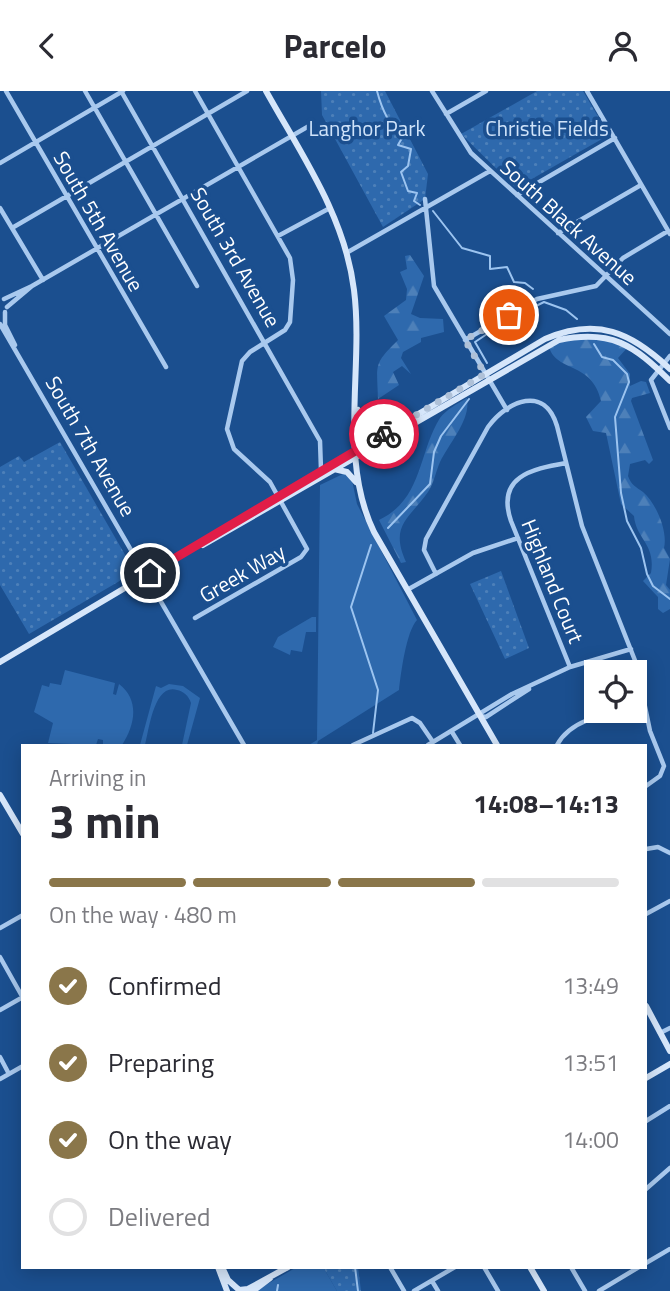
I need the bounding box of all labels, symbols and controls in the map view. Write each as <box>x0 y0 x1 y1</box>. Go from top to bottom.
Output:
text: Parcelo <box>283 22 387 70</box>
icon: back <box>28 27 66 65</box>
icon: person <box>604 27 642 65</box>
park label: Langhor Park <box>308 112 426 144</box>
park label: Christie Fields <box>485 112 609 144</box>
street label: South 5th Avenue <box>46 145 152 297</box>
street label: South Black Avenue <box>493 152 645 292</box>
street label: South 3rd Avenue <box>183 181 289 333</box>
pin <box>479 285 539 345</box>
icon: bag <box>490 296 528 334</box>
street label: South 7th Avenue <box>38 370 144 522</box>
courier <box>349 399 419 469</box>
icon: bike <box>365 415 403 453</box>
street label: Highland Court <box>514 514 593 648</box>
street label: Greek Way <box>193 535 291 611</box>
pin <box>120 543 180 603</box>
icon: home <box>131 554 169 592</box>
map controls <box>584 660 647 723</box>
button: locate <box>584 660 647 723</box>
text: Arriving in <box>49 760 146 795</box>
text: 14:08–14:13 <box>473 784 619 823</box>
text: 3 min <box>49 786 161 856</box>
text: On the way · 480 m <box>49 897 237 932</box>
text: Confirmed <box>108 966 222 1005</box>
icon: check <box>49 967 87 1005</box>
text: 13:49 <box>562 968 619 1003</box>
text: Preparing <box>108 1043 214 1082</box>
icon: check <box>49 1044 87 1082</box>
text: 13:51 <box>562 1045 619 1080</box>
text: On the way <box>108 1120 232 1159</box>
icon: check <box>49 1121 87 1159</box>
text: 14:00 <box>562 1122 619 1157</box>
text: Delivered <box>108 1197 211 1236</box>

